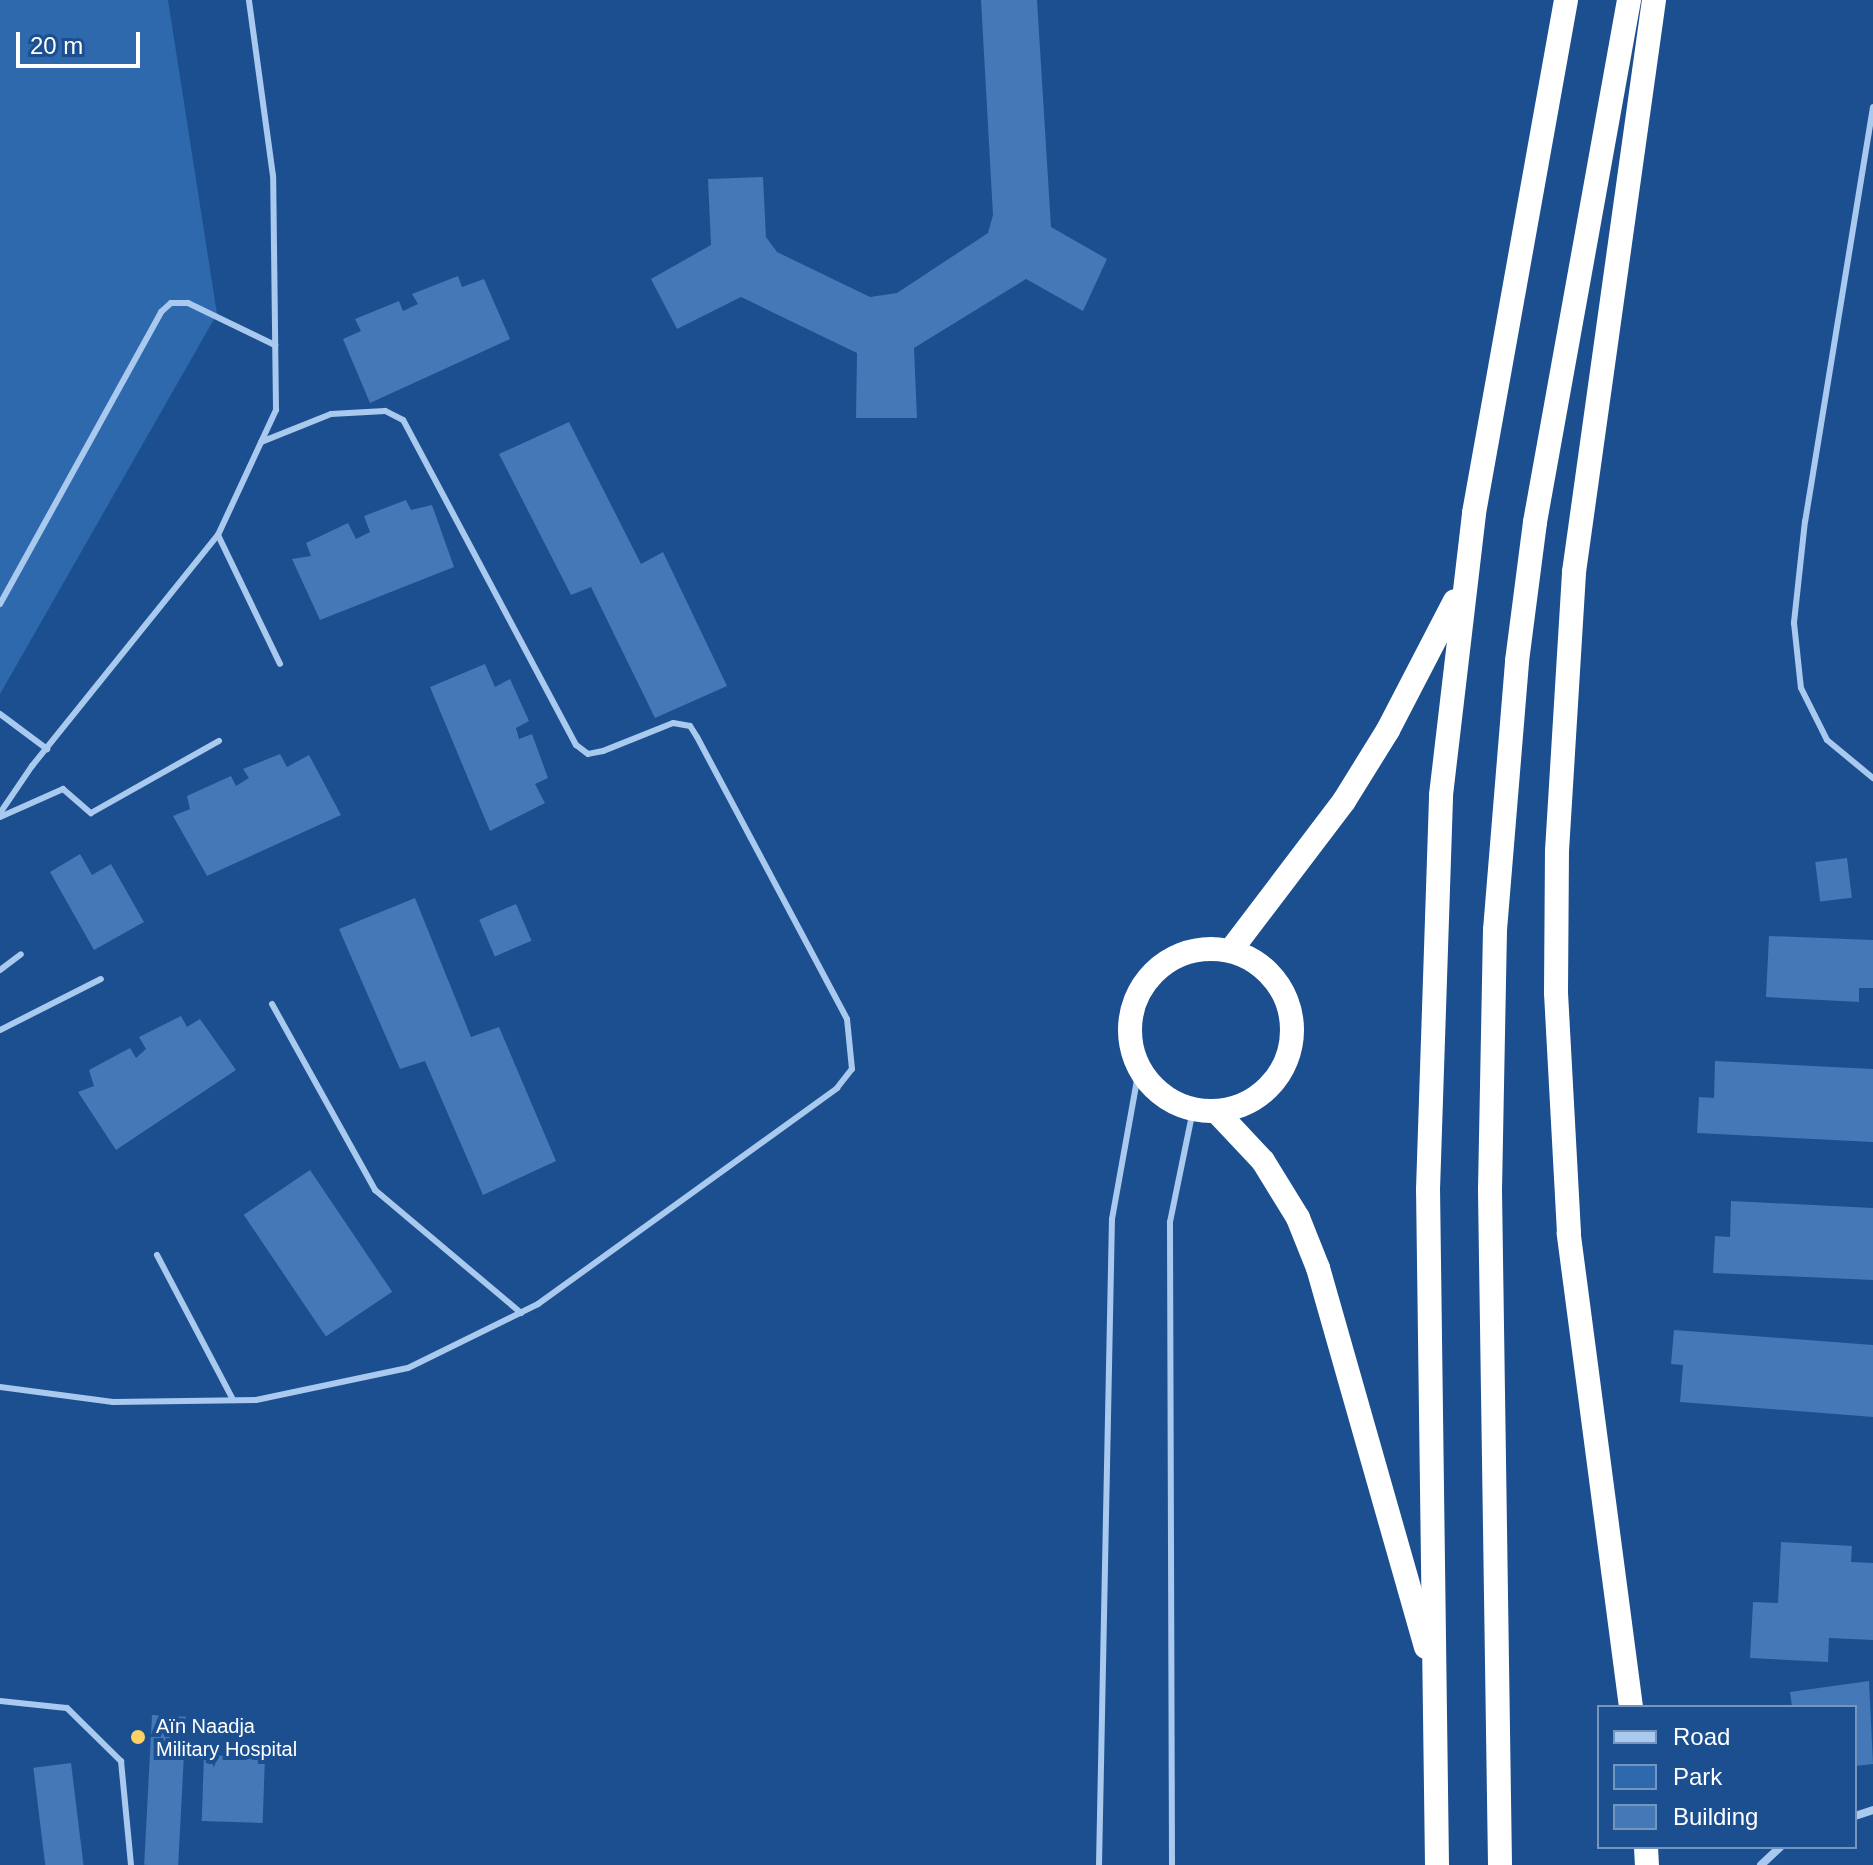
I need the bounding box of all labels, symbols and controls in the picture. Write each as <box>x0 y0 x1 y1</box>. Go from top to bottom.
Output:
scale bar <box>20 16 144 66</box>
text: 20 m <box>30 32 83 59</box>
legend <box>1597 1705 1857 1849</box>
place label: Aïn Naadja Military Hospital <box>156 1714 297 1761</box>
text: Road <box>1673 1723 1730 1750</box>
marker: Aïn Naadja Military Hospital <box>127 1726 149 1748</box>
text: Park <box>1673 1763 1722 1790</box>
text: Building <box>1673 1803 1758 1830</box>

